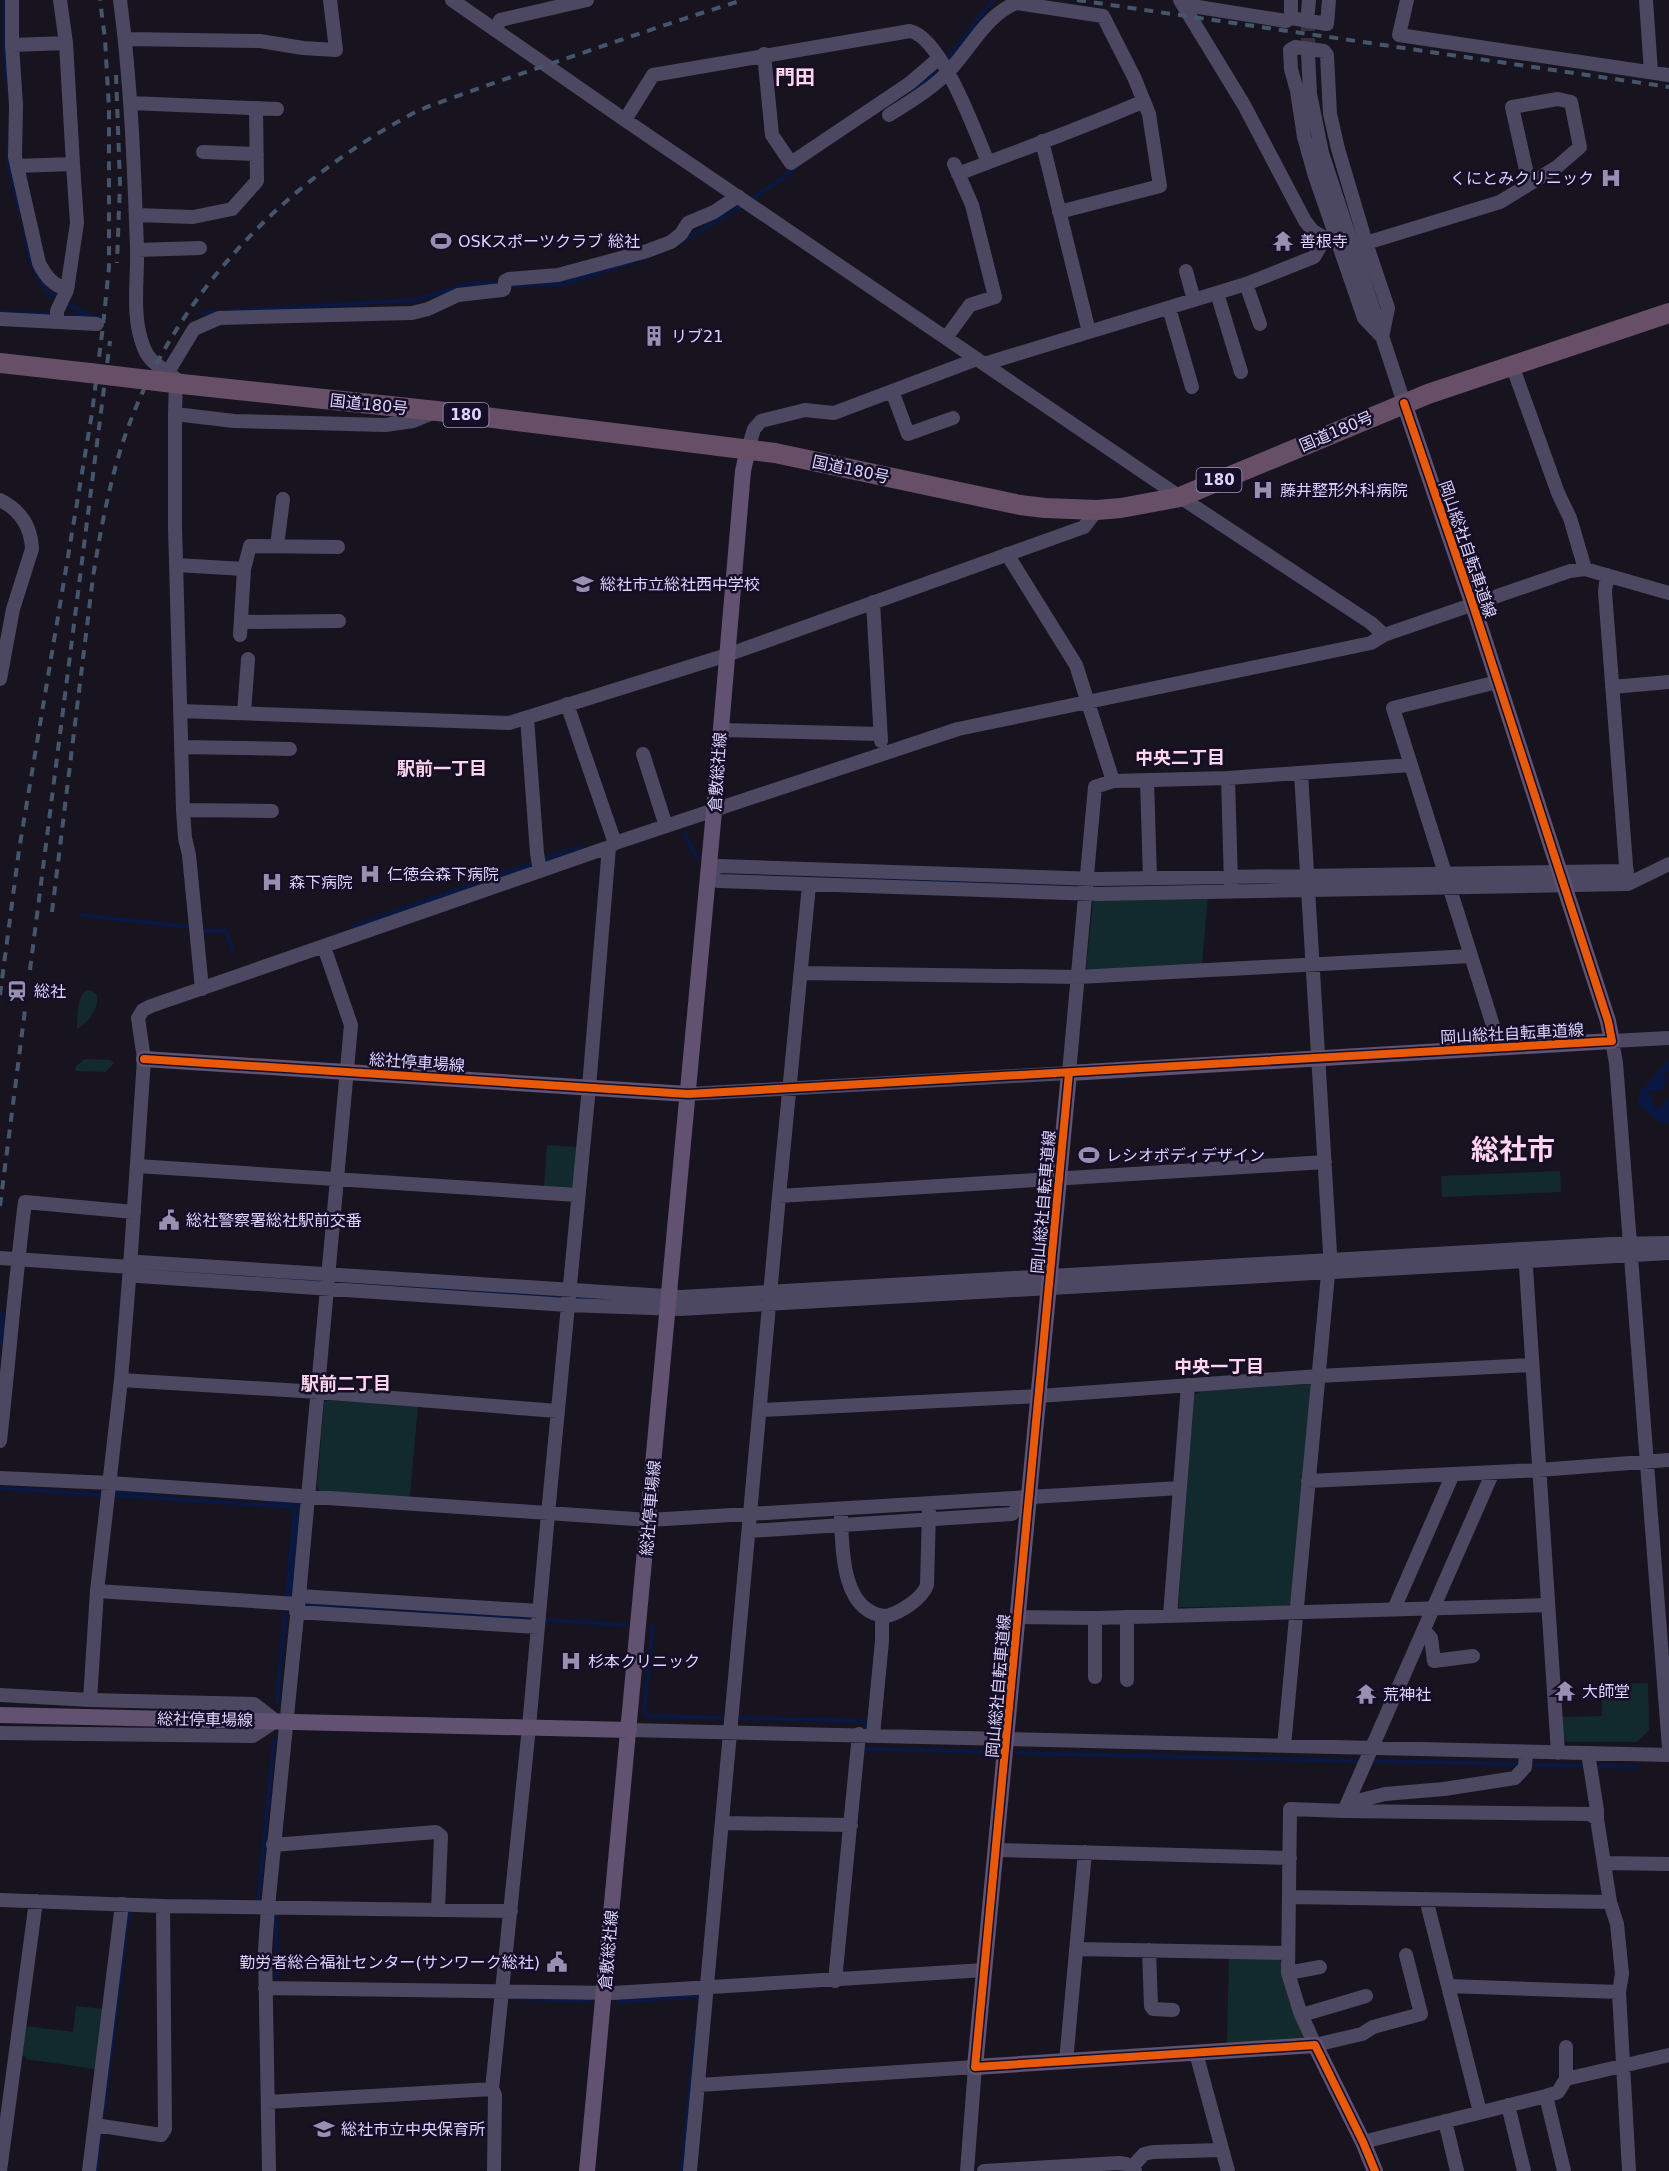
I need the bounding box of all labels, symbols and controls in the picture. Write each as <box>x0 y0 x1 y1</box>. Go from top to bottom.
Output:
district label: 門田 <box>775 65 815 89</box>
hospital icon: くにとみクリニック <box>1599 166 1623 190</box>
place label: くにとみクリニック <box>1450 169 1594 188</box>
sports icon: OSKスポーツクラブ 総社 <box>429 229 453 253</box>
temple icon: 善根寺 <box>1271 229 1295 253</box>
place label: OSKスポーツクラブ 総社 <box>458 232 640 251</box>
place label: 善根寺 <box>1300 232 1348 251</box>
building icon: リブ21 <box>642 324 666 348</box>
place label: リブ21 <box>671 327 723 346</box>
street label: 国道180号 <box>329 391 409 418</box>
road number: 180 <box>444 403 488 427</box>
street label: 国道180号 <box>1296 407 1376 456</box>
street label: 国道180号 <box>811 452 891 487</box>
road number: 180 <box>1196 468 1242 492</box>
hospital icon: 藤井整形外科病院 <box>1251 478 1275 502</box>
street label: 岡山総社自転車道線 <box>1435 478 1500 620</box>
place label: 藤井整形外科病院 <box>1280 481 1408 500</box>
school or university icon: 総社市立総社西中学校 <box>571 572 595 596</box>
place label: 総社市立総社西中学校 <box>600 575 760 594</box>
street label: 倉敷総社線 <box>705 731 730 813</box>
district label: 中央二丁目 <box>1135 747 1225 768</box>
district label: 駅前一丁目 <box>397 758 487 779</box>
hospital icon: 仁徳会森下病院 <box>358 862 382 886</box>
place label: 仁徳会森下病院 <box>387 865 499 884</box>
hospital icon: 森下病院 <box>260 870 284 894</box>
place label: 森下病院 <box>289 873 353 892</box>
station icon: 総社 <box>5 979 29 1003</box>
place label: 総社 <box>34 982 66 1001</box>
street label: 岡山総社自転車道線 <box>1440 1020 1584 1047</box>
street label: 総社停車場線 <box>368 1050 466 1075</box>
street label: 岡山総社自転車道線 <box>1028 1129 1059 1275</box>
district label: 総社市 <box>1471 1133 1555 1166</box>
sports icon: レシオボディデザイン <box>1077 1143 1101 1167</box>
place label: レシオボディデザイン <box>1106 1146 1265 1165</box>
public building icon: 総社警察署総社駅前交番 <box>157 1208 181 1232</box>
place label: 総社警察署総社駅前交番 <box>186 1211 362 1230</box>
district label: 中央一丁目 <box>1174 1356 1264 1377</box>
district label: 駅前二丁目 <box>301 1373 391 1394</box>
street label: 総社停車場線 <box>637 1459 664 1557</box>
street label: 岡山総社自転車道線 <box>983 1613 1014 1759</box>
hospital icon: 杉本クリニック <box>559 1649 583 1673</box>
place label: 杉本クリニック <box>588 1652 700 1671</box>
temple icon: 大師堂 <box>1553 1679 1577 1703</box>
temple icon: 荒神社 <box>1354 1682 1378 1706</box>
place label: 大師堂 <box>1582 1682 1630 1701</box>
place label: 荒神社 <box>1383 1685 1431 1704</box>
street label: 総社停車場線 <box>157 1709 253 1730</box>
street label: 倉敷総社線 <box>596 1909 621 1991</box>
public building icon: 勤労者総合福祉センター(サンワーク総社) <box>545 1950 569 1974</box>
place label: 勤労者総合福祉センター(サンワーク総社) <box>240 1953 540 1972</box>
school or university icon: 総社市立中央保育所 <box>312 2117 336 2141</box>
place label: 総社市立中央保育所 <box>341 2120 485 2139</box>

